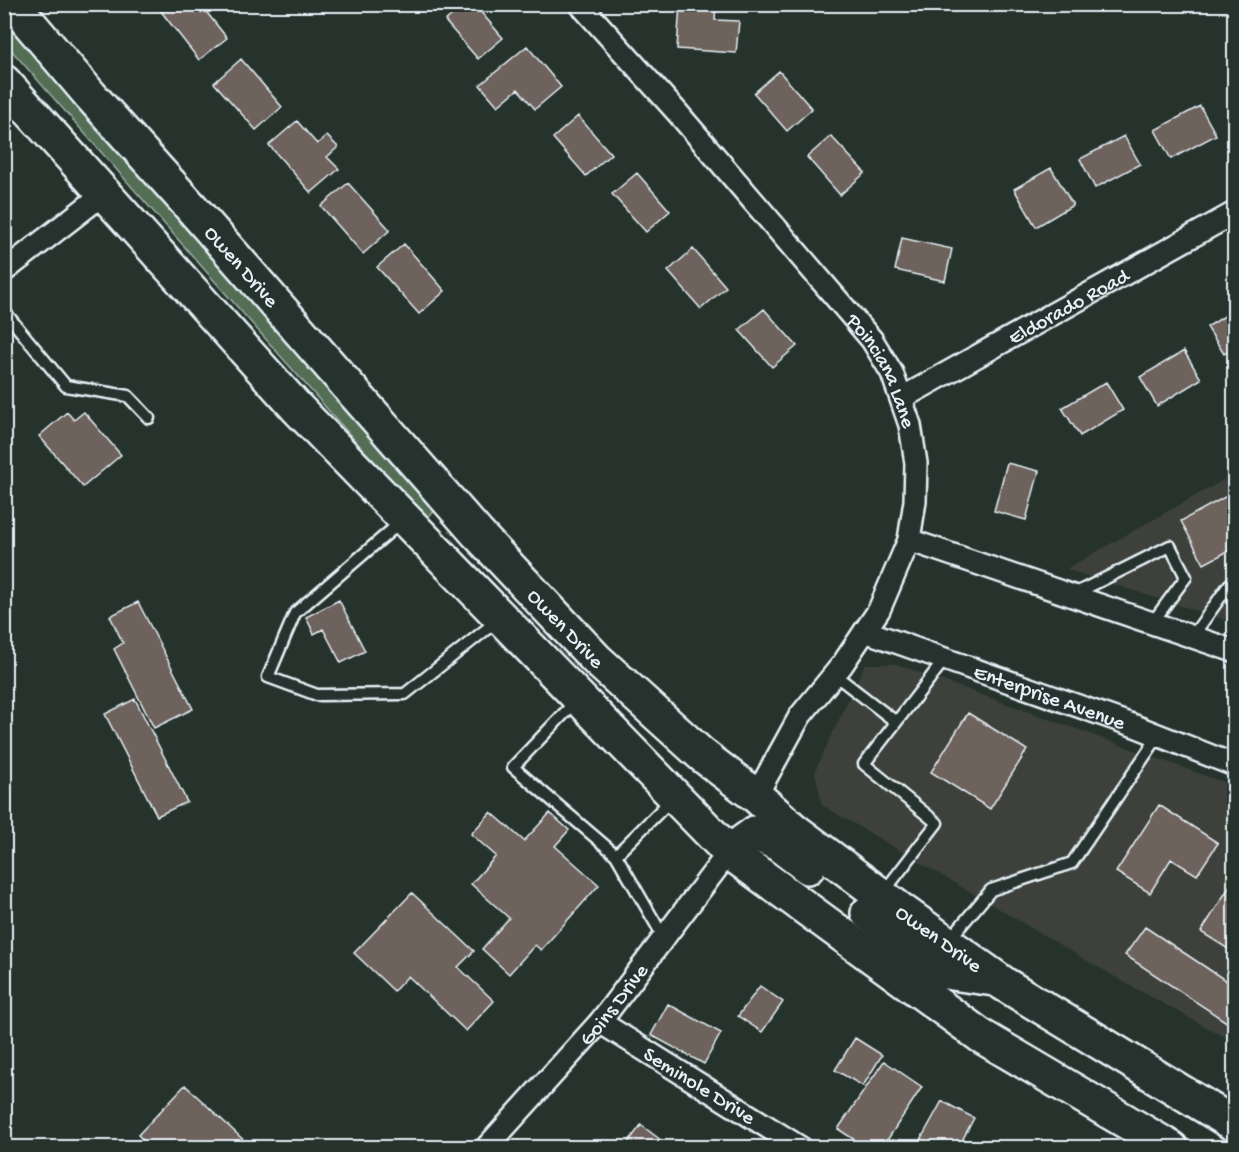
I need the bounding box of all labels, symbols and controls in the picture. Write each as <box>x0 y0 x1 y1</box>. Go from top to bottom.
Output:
street label: Owen Drive <box>197 222 283 315</box>
street label: Eldorado Road <box>1005 264 1136 352</box>
street label: Poinciana Lane <box>839 309 919 433</box>
street label: Owen Drive <box>520 585 608 677</box>
street label: Enterprise Avenue <box>970 661 1129 738</box>
street label: Owen Drive <box>889 901 987 981</box>
street label: Goins Drive <box>576 959 656 1052</box>
street label: Seminole Drive <box>638 1043 760 1133</box>

